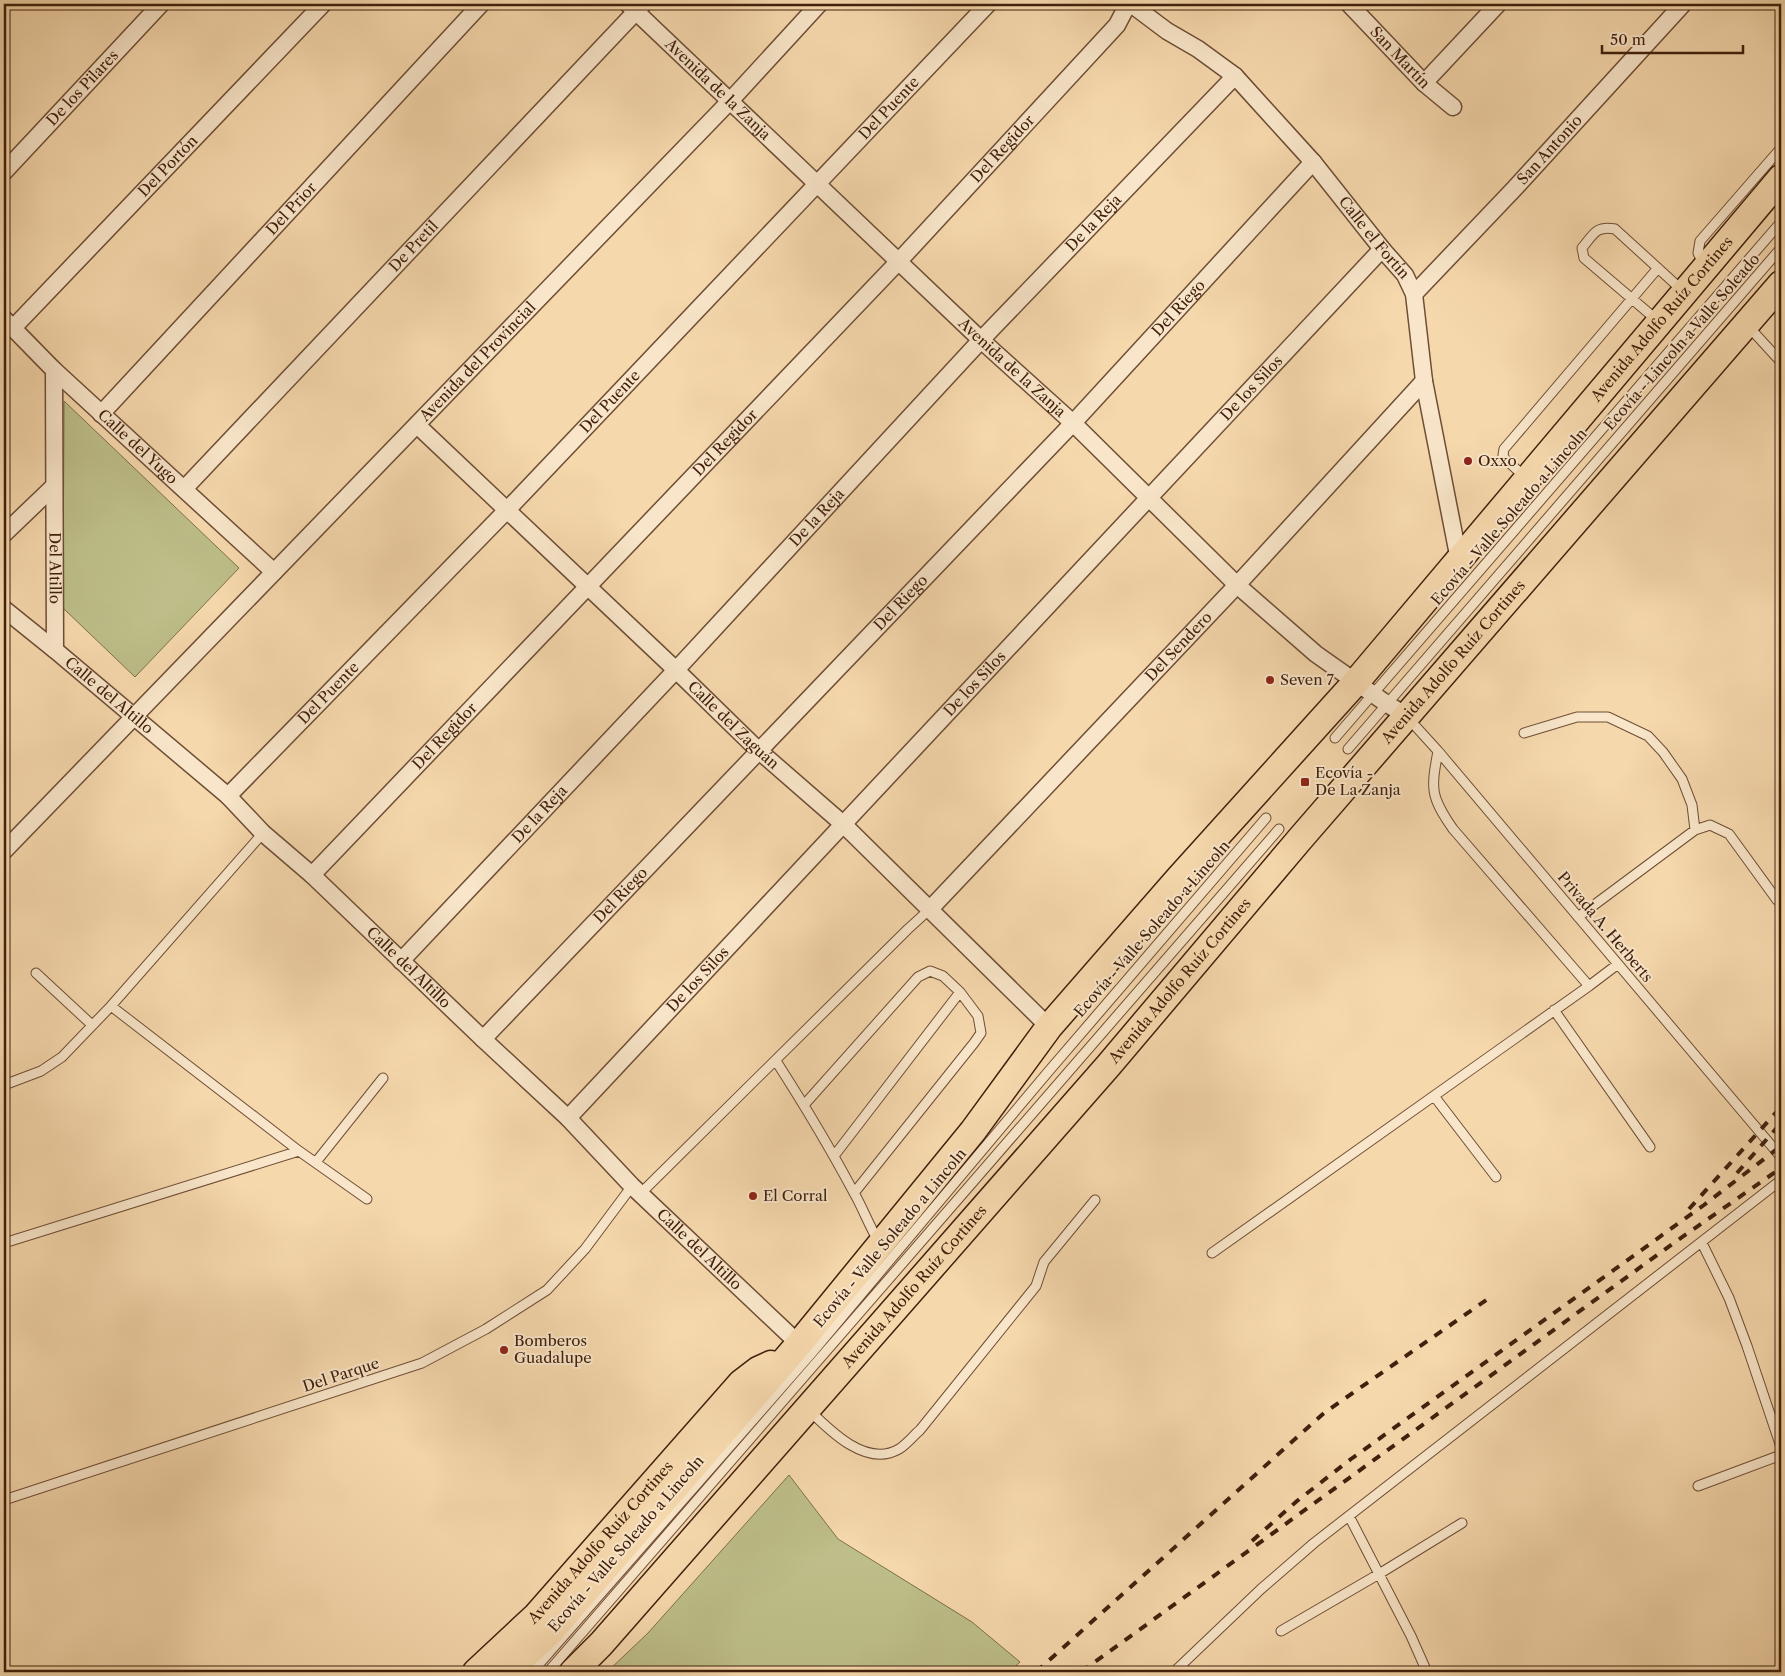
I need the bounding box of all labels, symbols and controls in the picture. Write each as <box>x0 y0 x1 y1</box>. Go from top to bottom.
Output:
street label: San Martín <box>1366 22 1435 93</box>
scale bar <box>1602 22 1744 54</box>
text: 50 m <box>1610 30 1646 49</box>
street label: Avenida de la Zanja <box>661 34 775 144</box>
street label: De los Pilares <box>42 46 122 129</box>
street label: Del Puente <box>854 72 923 143</box>
street label: Del Regidor <box>966 110 1039 186</box>
street label: San Antonio <box>1513 111 1586 188</box>
street label: Del Portón <box>134 131 202 201</box>
street label: Del Prior <box>262 177 321 239</box>
street label: De la Reja <box>1061 190 1125 255</box>
street label: Calle el Fortín <box>1335 192 1414 283</box>
street label: De Pretil <box>385 216 442 276</box>
street label: Avenida Adolfo Ruíz Cortines <box>1586 232 1737 406</box>
street label: Ecovía - Lincoln a Valle Soleado <box>1600 249 1764 434</box>
street label: Del Riego <box>1148 276 1209 340</box>
street label: Avenida del Provincial <box>415 297 540 426</box>
street label: Avenida de la Zanja <box>954 313 1070 421</box>
street label: De los Silos <box>1216 351 1286 424</box>
street label: Del Puente <box>575 366 644 437</box>
street label: Del Regidor <box>688 404 762 480</box>
street label: Calle del Yugo <box>94 405 182 488</box>
street label: Ecovía - Valle Soleado a Lincoln <box>1427 424 1591 609</box>
place label: Oxxo <box>1478 451 1517 470</box>
marker: Oxxo <box>1462 455 1474 467</box>
street label: De la Reja <box>785 484 848 550</box>
street label: Del Altillo <box>46 532 65 604</box>
street label: Del Riego <box>869 571 932 634</box>
street label: Avenida Adolfo Ruíz Cortines <box>1376 576 1529 748</box>
street label: Del Sendero <box>1141 608 1216 685</box>
street label: De los Silos <box>939 647 1010 720</box>
street label: Calle del Altillo <box>61 652 157 738</box>
street label: Del Puente <box>294 657 363 728</box>
place label: Seven 7 <box>1280 670 1335 689</box>
marker: Seven 7 <box>1264 674 1276 686</box>
street label: Calle del Zaguán <box>684 677 784 773</box>
street label: Del Regidor <box>408 698 481 773</box>
place label: Ecovía - De La Zanja <box>1315 763 1401 799</box>
marker: Ecovía - De La Zanja <box>1299 776 1311 788</box>
street label: De la Reja <box>508 781 571 847</box>
street label: Ecovía - Valle Soleado a Lincoln <box>1070 836 1234 1021</box>
street label: Del Riego <box>589 863 651 927</box>
street label: Privada A. Herberts <box>1554 868 1657 986</box>
street label: Avenida Adolfo Ruíz Cortines <box>1104 894 1255 1068</box>
street label: Calle del Altillo <box>363 922 455 1012</box>
street label: De los Silos <box>662 942 733 1016</box>
street label: Ecovía - Valle Soleado a Lincoln <box>809 1144 971 1331</box>
place label: El Corral <box>763 1186 828 1205</box>
marker: El Corral <box>747 1190 759 1202</box>
street label: Avenida Adolfo Ruíz Cortines <box>837 1201 991 1372</box>
street label: Calle del Altillo <box>653 1204 746 1294</box>
place label: Bomberos Guadalupe <box>514 1331 592 1367</box>
marker: Bomberos Guadalupe <box>498 1344 510 1356</box>
street label: Del Parque <box>300 1353 382 1396</box>
street label: Ecovía - Valle Soleado a Lincoln <box>544 1451 708 1636</box>
street label: Avenida Adolfo Ruíz Cortines <box>523 1457 677 1628</box>

